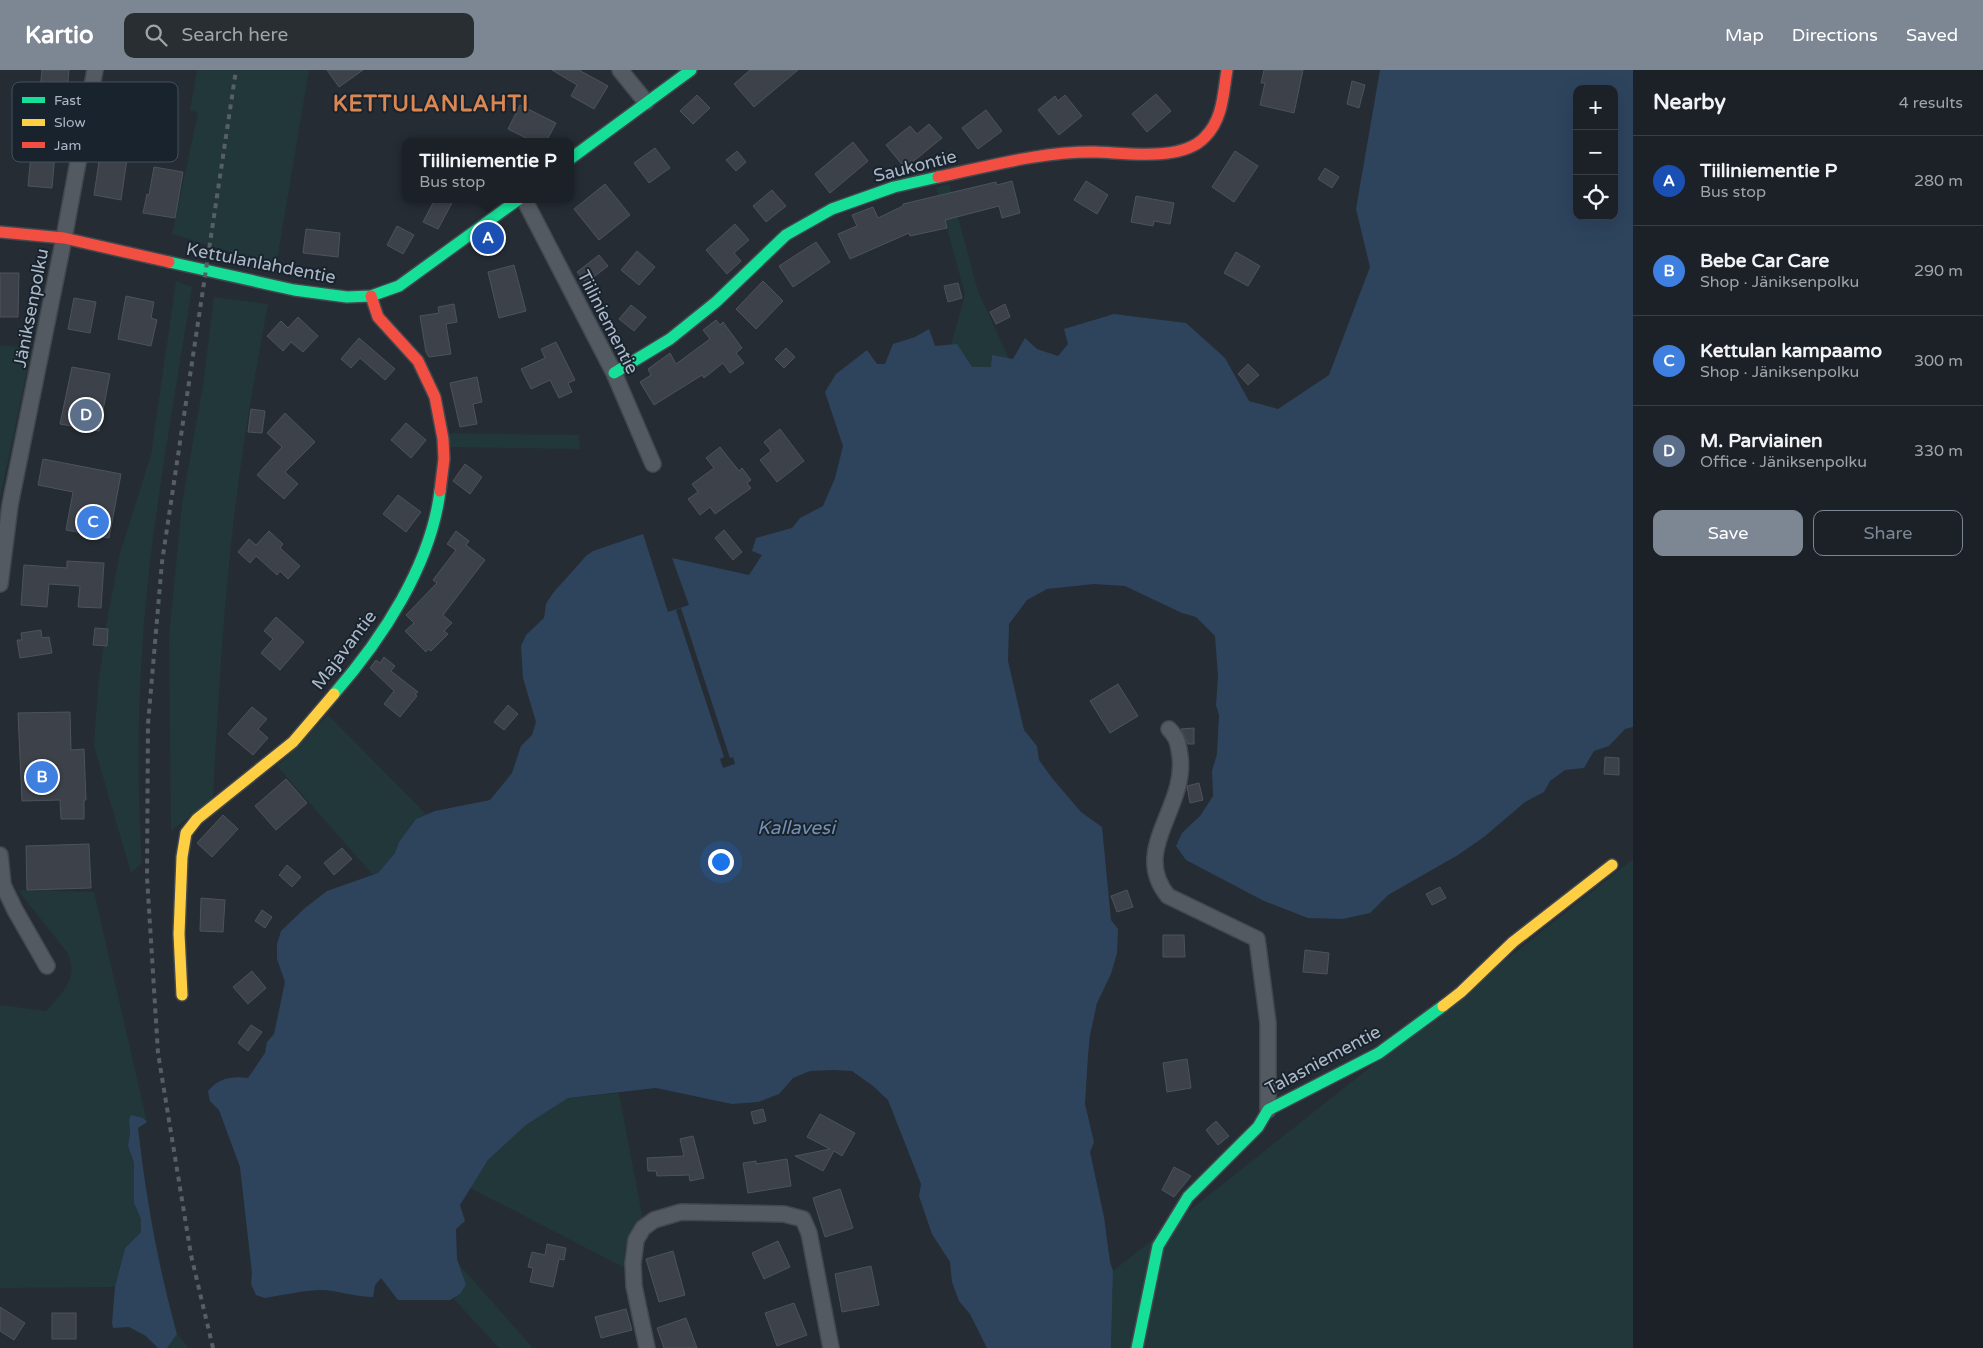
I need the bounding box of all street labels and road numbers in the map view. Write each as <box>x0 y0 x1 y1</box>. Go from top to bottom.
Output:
street label: Saukontie <box>871 145 959 187</box>
street label: Kettulanlahdentie <box>184 238 338 288</box>
street label: Jäniksenpolku <box>9 247 53 369</box>
street label: Tiiliniementie <box>572 267 644 377</box>
street label: Majavantie <box>307 606 381 694</box>
street label: Talasniementie <box>1262 1020 1384 1100</box>

